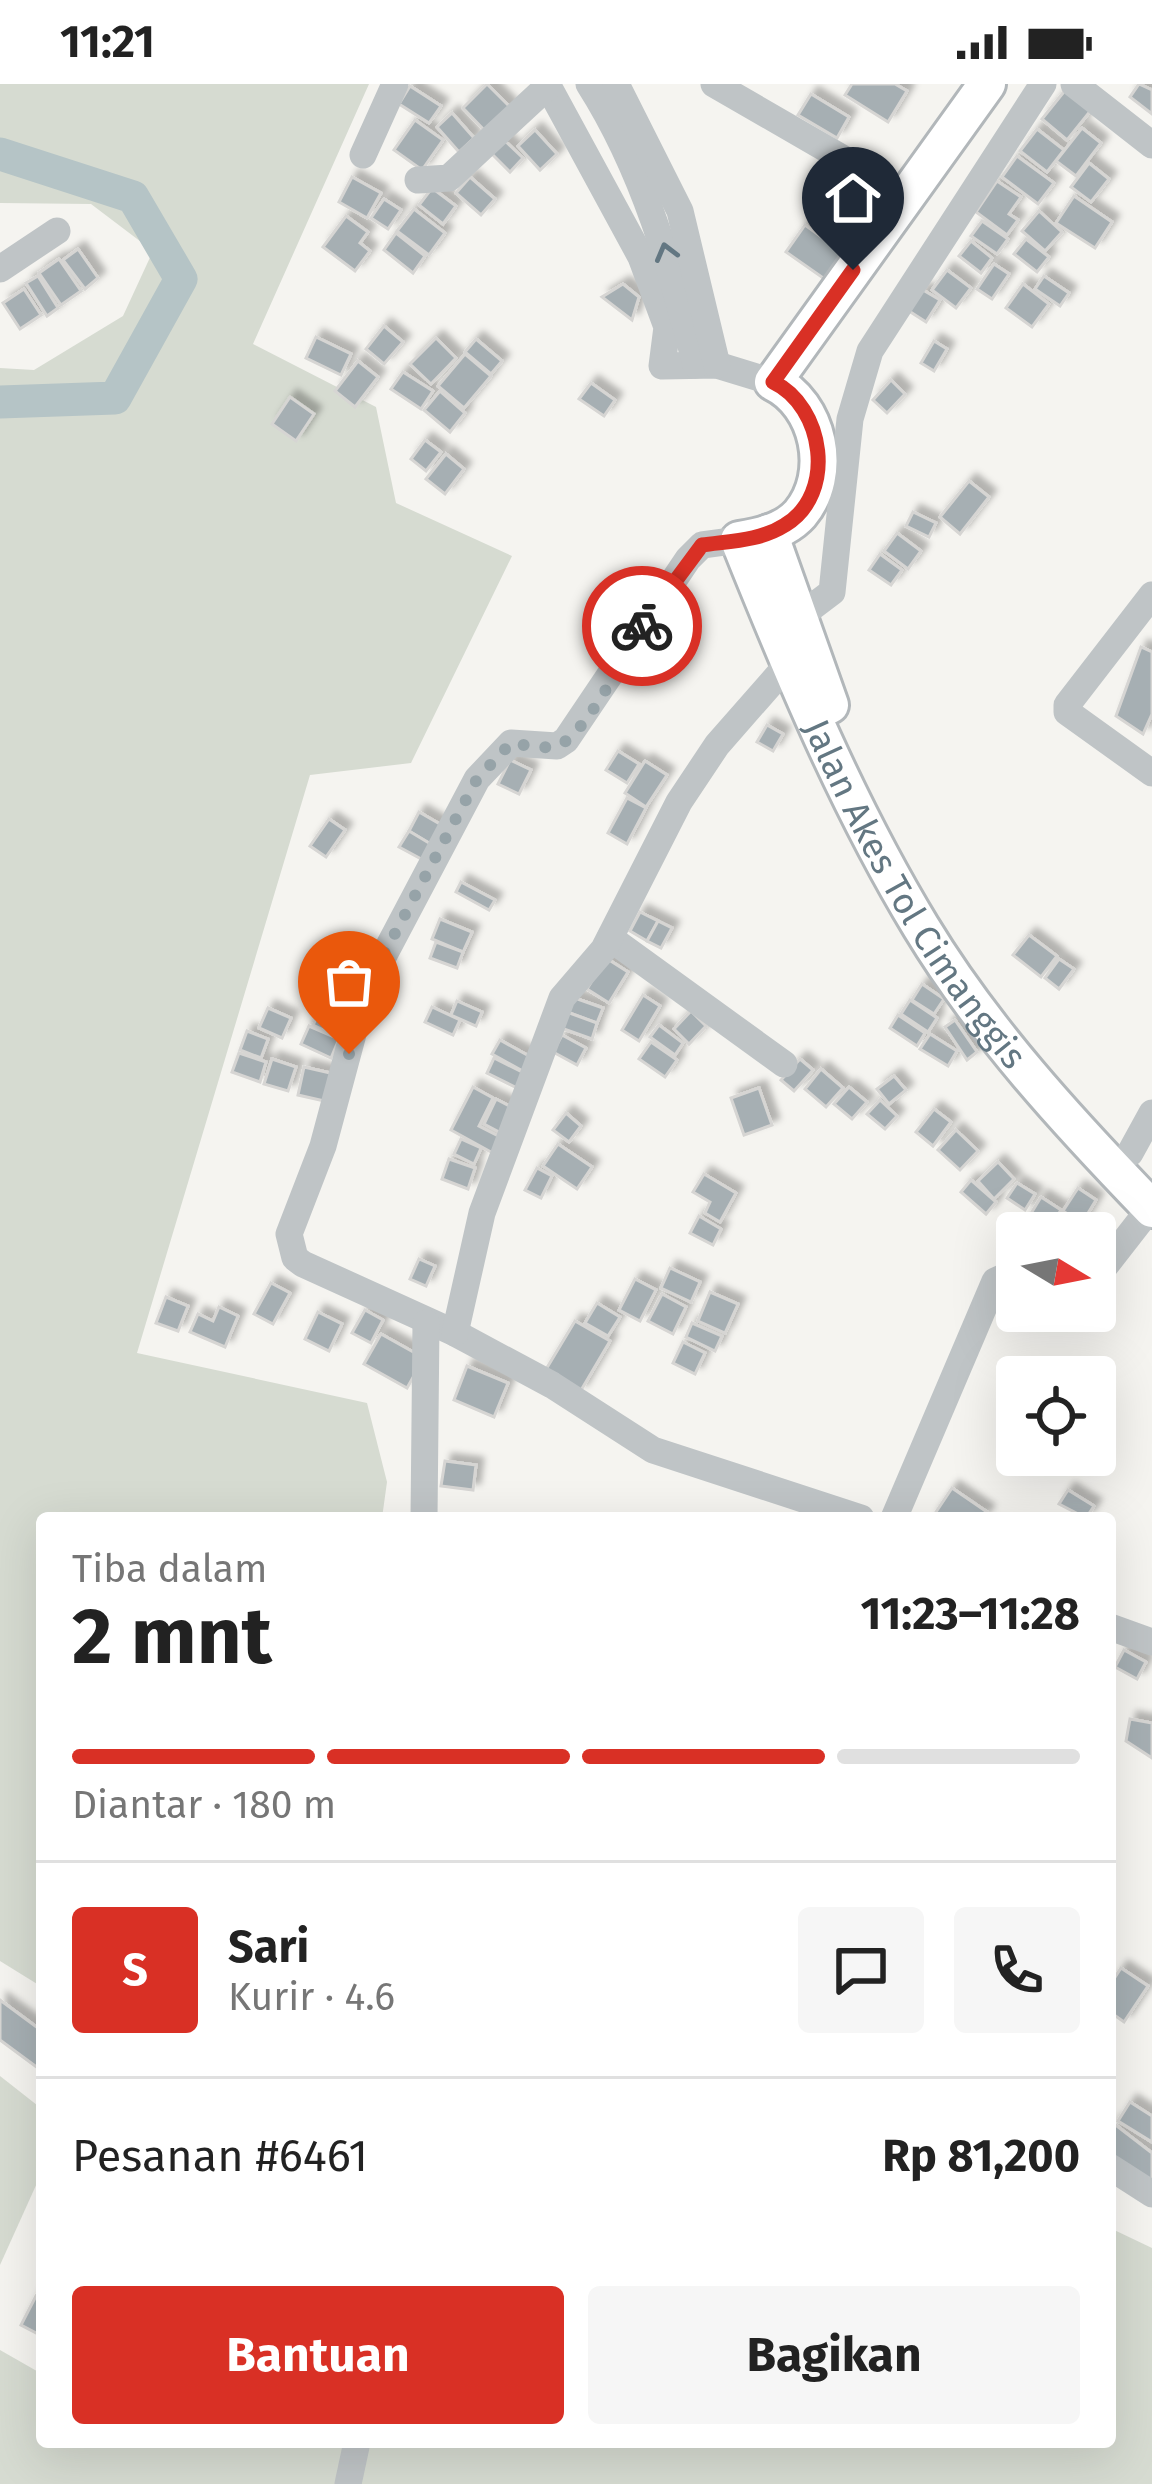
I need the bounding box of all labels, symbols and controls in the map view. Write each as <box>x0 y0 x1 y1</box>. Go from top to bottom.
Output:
text: 11:21 <box>60 15 155 69</box>
pin <box>802 147 904 270</box>
icon: home <box>820 165 886 231</box>
one-way arrow <box>655 242 680 263</box>
courier <box>582 566 702 686</box>
icon: bike <box>609 593 675 659</box>
street label: Jalan Akes Tol Cimanggis <box>794 712 1035 1078</box>
pin <box>298 931 400 1054</box>
icon: bag <box>316 949 382 1015</box>
north arrow <box>996 1212 1116 1332</box>
map controls <box>996 1212 1116 1476</box>
button: locate <box>996 1356 1116 1476</box>
text: Tiba dalam <box>72 1546 268 1592</box>
text: 11:23–11:28 <box>860 1587 1080 1641</box>
text: 2 mnt <box>72 1590 272 1684</box>
text: Diantar · 180 m <box>72 1782 336 1828</box>
button: chat <box>798 1907 924 2033</box>
button: phone <box>954 1907 1080 2033</box>
text: Sari <box>228 1920 309 1974</box>
text: S <box>122 1943 148 1997</box>
text: Kurir · 4.6 <box>228 1974 395 2020</box>
text: Pesanan #6461 <box>72 2129 368 2183</box>
text: Rp 81,200 <box>882 2129 1080 2183</box>
button: Bantuan <box>72 2286 564 2424</box>
button: Bagikan <box>588 2286 1080 2424</box>

